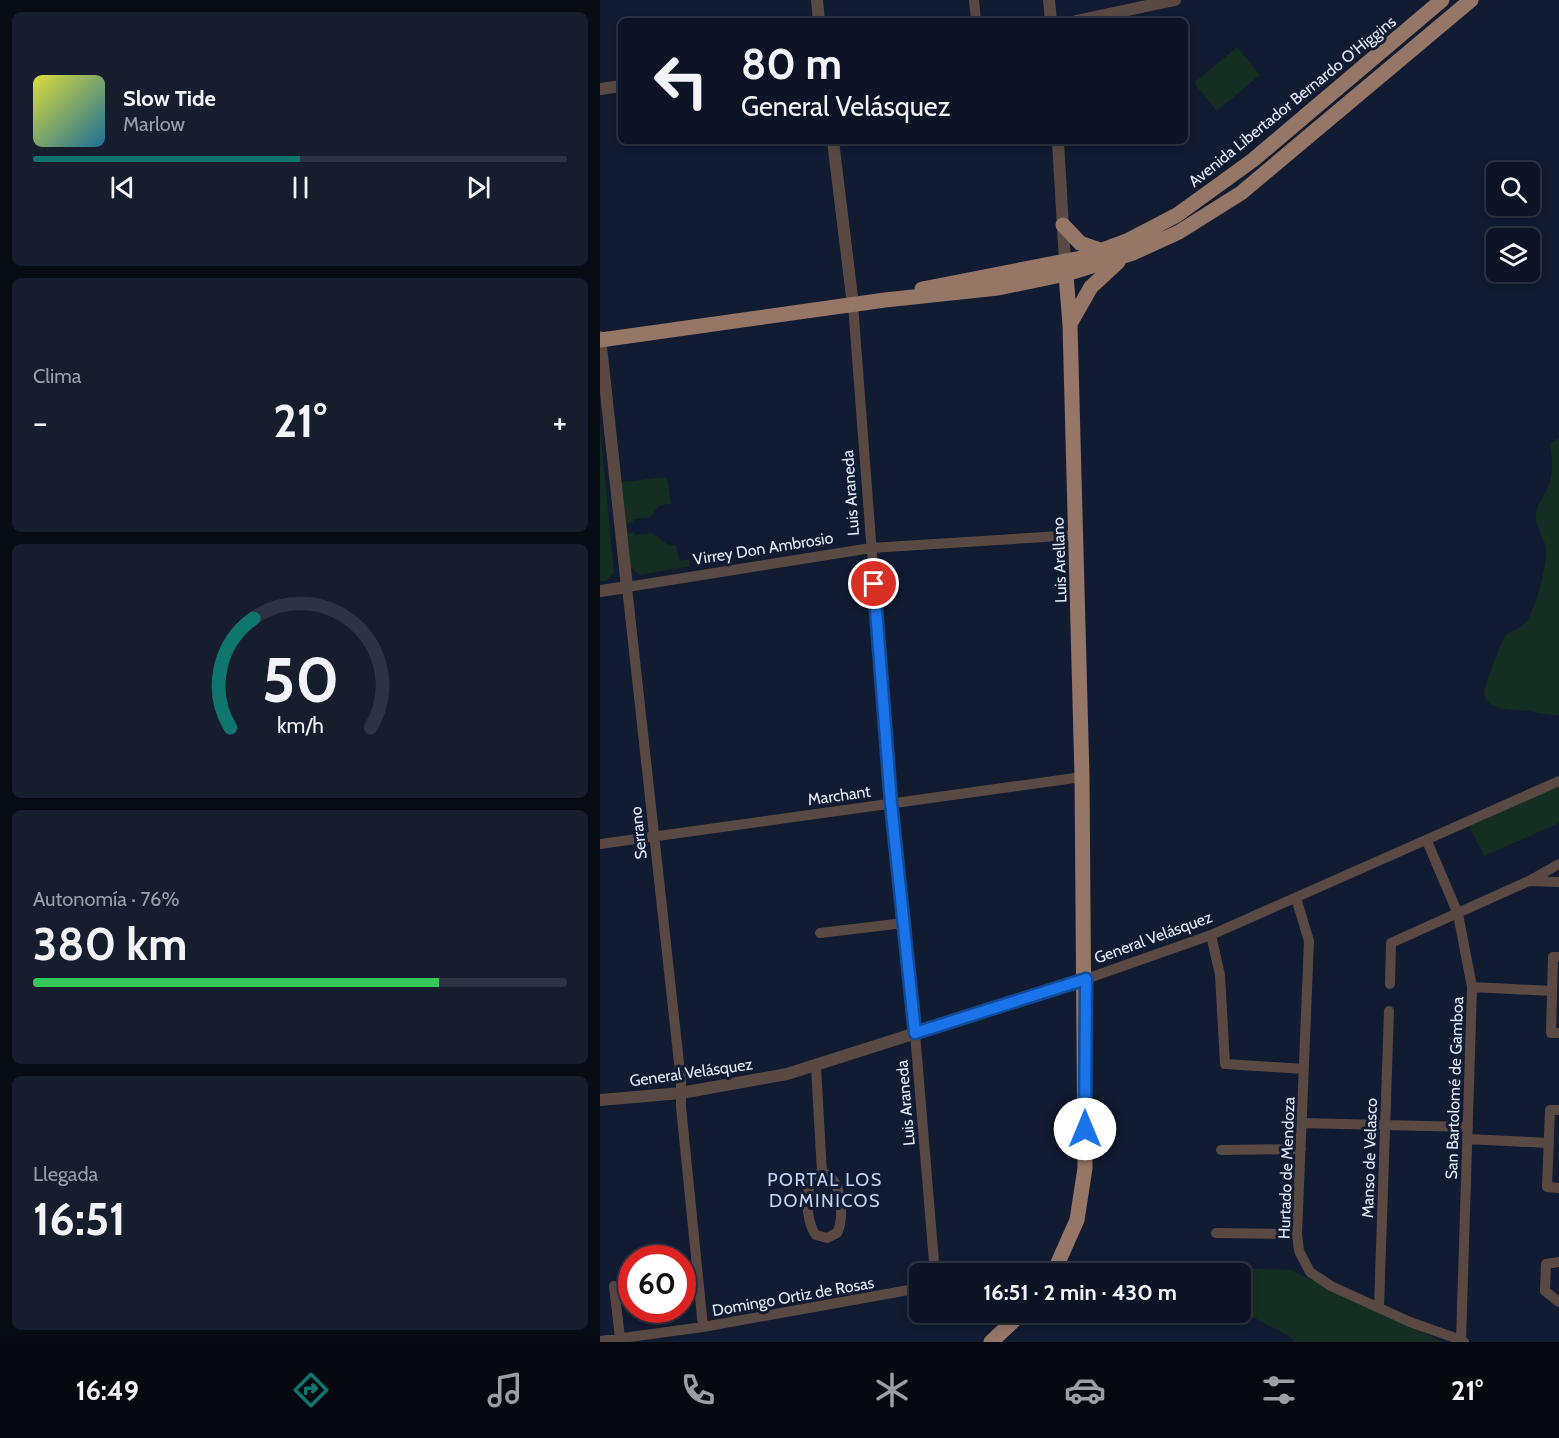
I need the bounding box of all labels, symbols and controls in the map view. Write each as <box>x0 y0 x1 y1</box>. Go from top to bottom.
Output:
street label: Avenida Libertador Bernardo O'Higgins <box>1185 12 1400 191</box>
text: 80 m <box>741 38 842 90</box>
icon: left <box>642 42 720 120</box>
text: Slow Tide <box>123 85 216 112</box>
text: General Velásquez <box>741 90 950 123</box>
text: Marlow <box>123 112 185 136</box>
map controls <box>1486 162 1540 282</box>
button: search <box>1486 162 1540 216</box>
icon: previous <box>106 171 139 204</box>
icon: pause <box>284 171 317 204</box>
icon: next <box>462 171 495 204</box>
button: layers <box>1486 228 1540 282</box>
text: Clima <box>33 364 81 388</box>
text: 21° <box>273 394 327 448</box>
text: − <box>33 402 48 442</box>
text: + <box>552 402 567 442</box>
street label: Luis Araneda <box>838 449 863 537</box>
street label: Luis Arellano <box>1049 517 1070 603</box>
street label: Virrey Don Ambrosio <box>692 528 835 569</box>
pin <box>848 558 899 609</box>
icon: arrive <box>857 567 890 600</box>
text: 50 <box>261 642 339 718</box>
text: km/h <box>277 712 323 738</box>
street label: Marchant <box>806 782 872 809</box>
street label: Serrano <box>626 805 651 860</box>
text: Autonomía · 76% <box>33 887 179 911</box>
street label: General Velásquez <box>1092 907 1215 968</box>
text: 380 km <box>33 917 187 971</box>
street label: San Bartolomé de Gamboa <box>1442 996 1467 1180</box>
street label: General Velásquez <box>628 1054 754 1091</box>
street label: Luis Araneda <box>892 1059 919 1147</box>
street label: Hurtado de Mendoza <box>1275 1096 1298 1239</box>
position arrow <box>1053 1097 1117 1161</box>
street label: Manso de Velasco <box>1358 1097 1381 1218</box>
text: Llegada <box>33 1162 98 1186</box>
district label: PORTAL LOS DOMINICOS <box>767 1169 883 1212</box>
text: 16:51 <box>33 1192 126 1246</box>
speed limit sign: 60 <box>618 1245 696 1323</box>
street label: Domingo Ortiz de Rosas <box>711 1273 876 1320</box>
text: 16:51 · 2 min · 430 m <box>983 1279 1177 1306</box>
icon: directions <box>290 1369 332 1411</box>
icon: music <box>484 1369 526 1411</box>
icon: phone <box>677 1369 719 1411</box>
icon: climate <box>871 1369 913 1411</box>
icon: car <box>1064 1369 1106 1411</box>
icon: filters <box>1258 1369 1300 1411</box>
text: 16:49 <box>76 1374 139 1407</box>
text: 21° <box>1451 1374 1483 1407</box>

